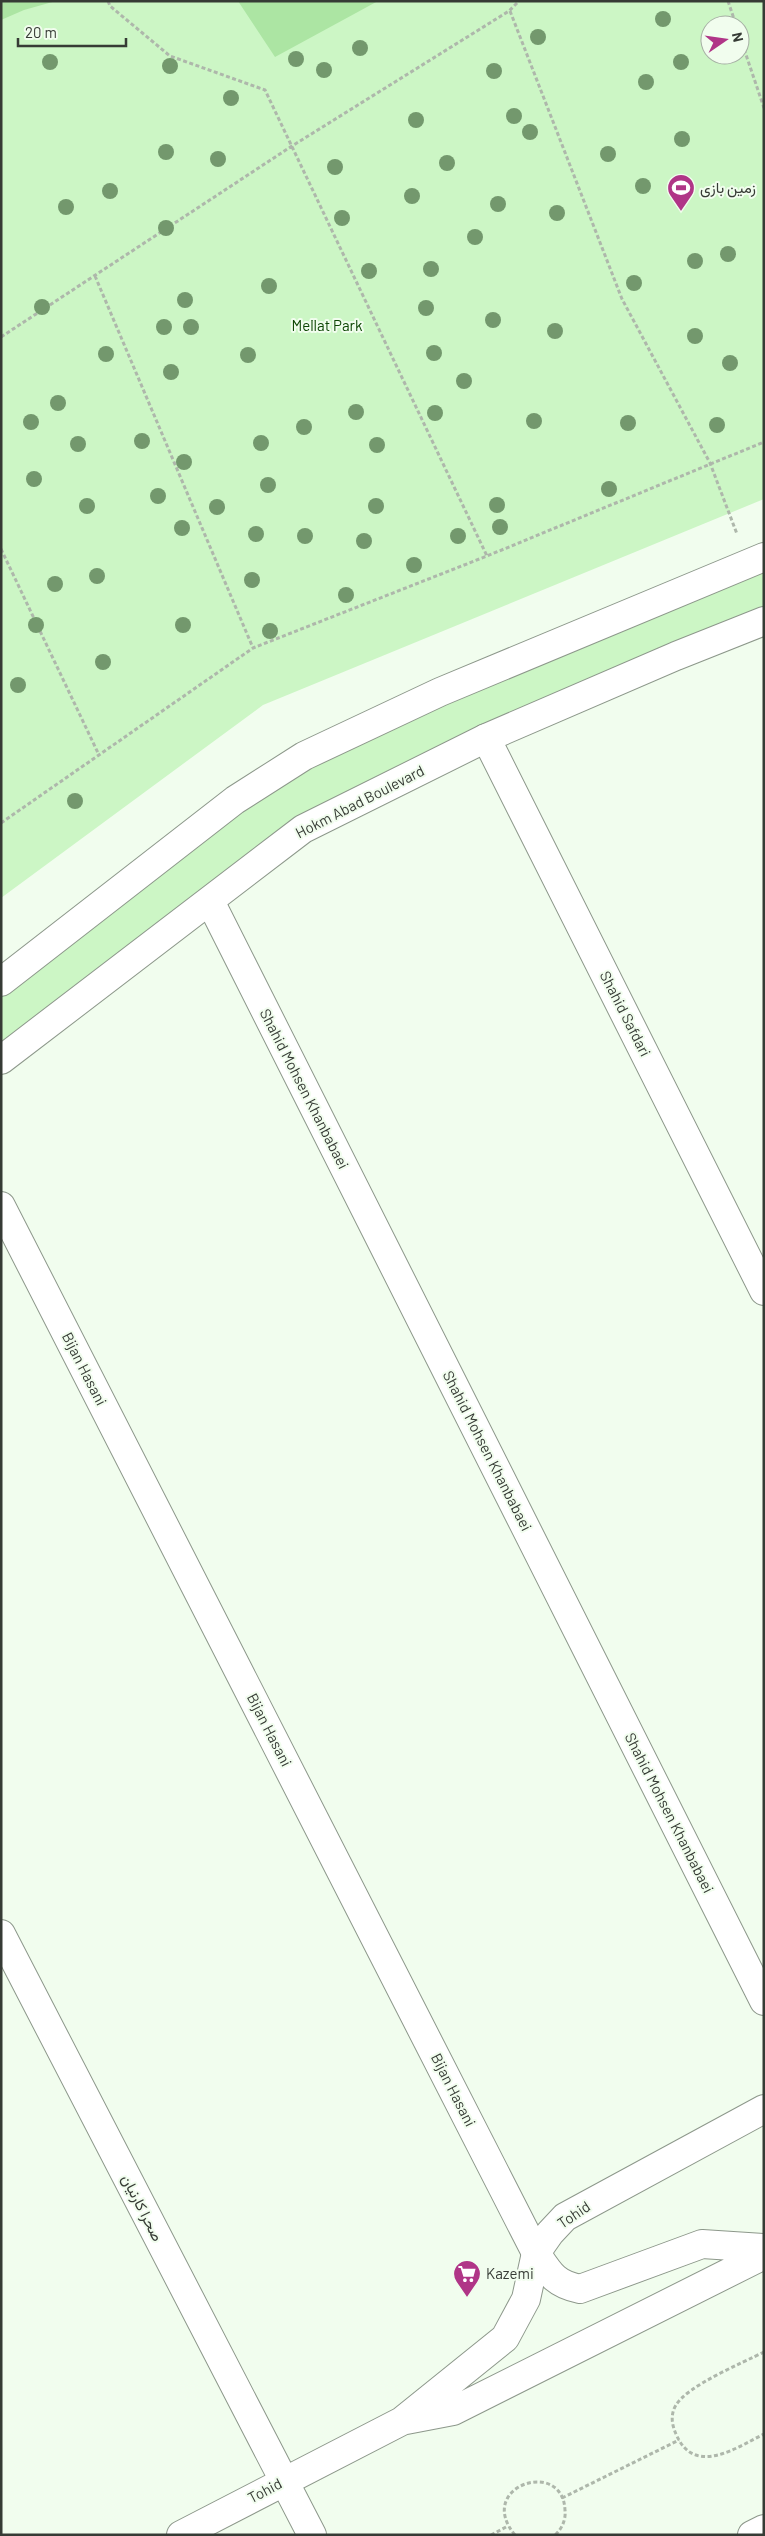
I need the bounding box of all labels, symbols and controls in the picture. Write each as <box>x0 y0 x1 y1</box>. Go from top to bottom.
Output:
scale bar <box>18 15 125 47</box>
north arrow <box>700 15 750 65</box>
text: 20 m <box>25 23 57 41</box>
text: N <box>729 31 747 43</box>
sports icon: زمین بازی <box>666 173 696 212</box>
place label: زمین بازی <box>700 178 756 198</box>
park label: Mellat Park <box>291 316 363 334</box>
street label: Hokm Abad Boulevard <box>292 761 427 841</box>
street label: Shahid Safdari <box>597 968 655 1059</box>
street label: Shahid Mohsen Khanbabaei <box>257 1005 353 1172</box>
street label: Bijan Hasani <box>59 1329 111 1408</box>
street label: Shahid Mohsen Khanbabaei <box>440 1367 536 1534</box>
street label: Bijan Hasani <box>244 1690 296 1769</box>
street label: Shahid Mohsen Khanbabaei <box>622 1729 718 1896</box>
street label: Bijan Hasani <box>428 2050 480 2129</box>
street label: صحرا کارنیان <box>118 2171 167 2244</box>
street label: Tohid <box>554 2197 593 2232</box>
supermarket icon: Kazemi <box>452 2259 482 2298</box>
place label: Kazemi <box>486 2264 534 2282</box>
street label: Tohid <box>245 2474 285 2506</box>

